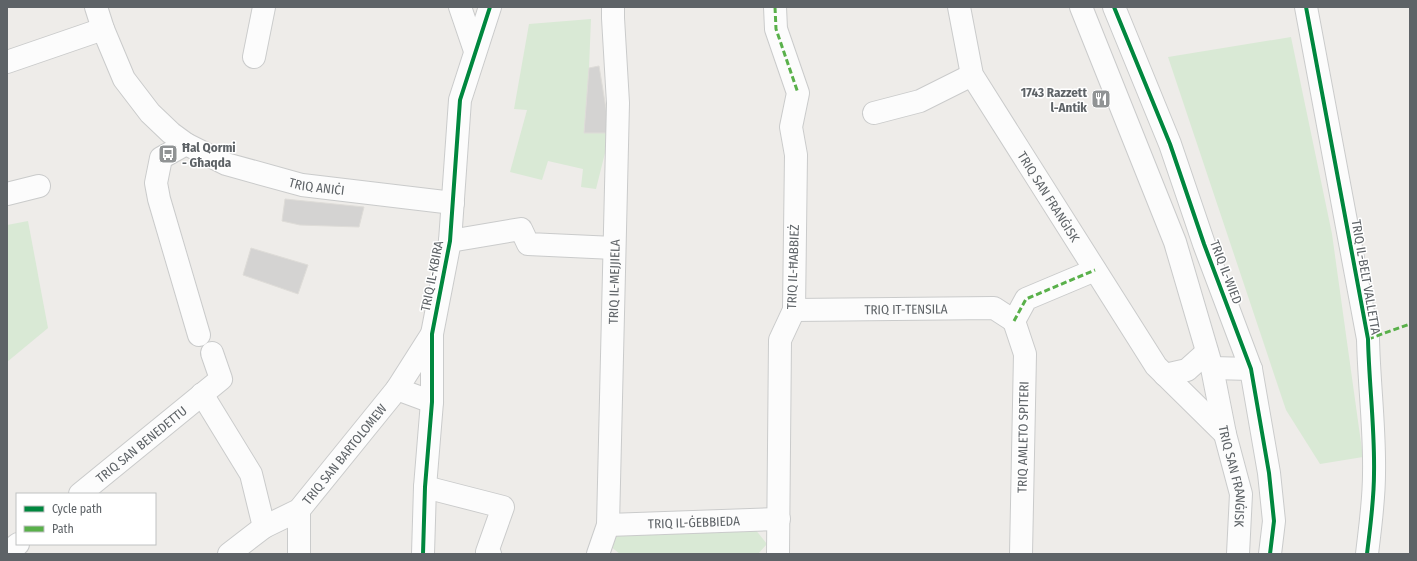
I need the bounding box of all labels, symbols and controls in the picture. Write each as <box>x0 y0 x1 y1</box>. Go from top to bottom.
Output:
place label: 1743 Razzett l-Antik <box>1021 85 1087 115</box>
restaurant icon: 1743 Razzett l-Antik <box>1090 88 1112 110</box>
place label: Ħal Qormi - Għaqda <box>182 140 236 170</box>
bus stop icon: Ħal Qormi - Għaqda <box>157 143 179 165</box>
street label: TRIQ SAN FRANĠISK <box>1015 149 1083 244</box>
street label: TRIQ ANIĊI <box>287 174 345 197</box>
street label: TRIQ IL-BELT VALLETTA <box>1349 218 1384 336</box>
street label: TRIQ IL-ĦABBIEŻ <box>784 224 802 310</box>
street label: TRIQ IL-WIED <box>1207 238 1245 306</box>
street label: TRIQ IL-KBIRA <box>418 239 446 313</box>
street label: TRIQ IL-MEJJIELA <box>605 239 622 324</box>
street label: TRIQ IT-TENSILA <box>864 301 948 317</box>
street label: TRIQ AMLETO SPITERI <box>1015 381 1031 493</box>
street label: TRIQ SAN BARTOLOMEW <box>299 401 390 507</box>
street label: TRIQ SAN BENEDETTU <box>93 403 190 485</box>
street label: TRIQ SAN FRANĠISK <box>1216 424 1249 528</box>
legend <box>16 493 156 545</box>
text: Cycle path <box>52 502 102 516</box>
street label: TRIQ IL-ĠEBBIEDA <box>648 513 740 531</box>
text: Path <box>52 522 74 536</box>

